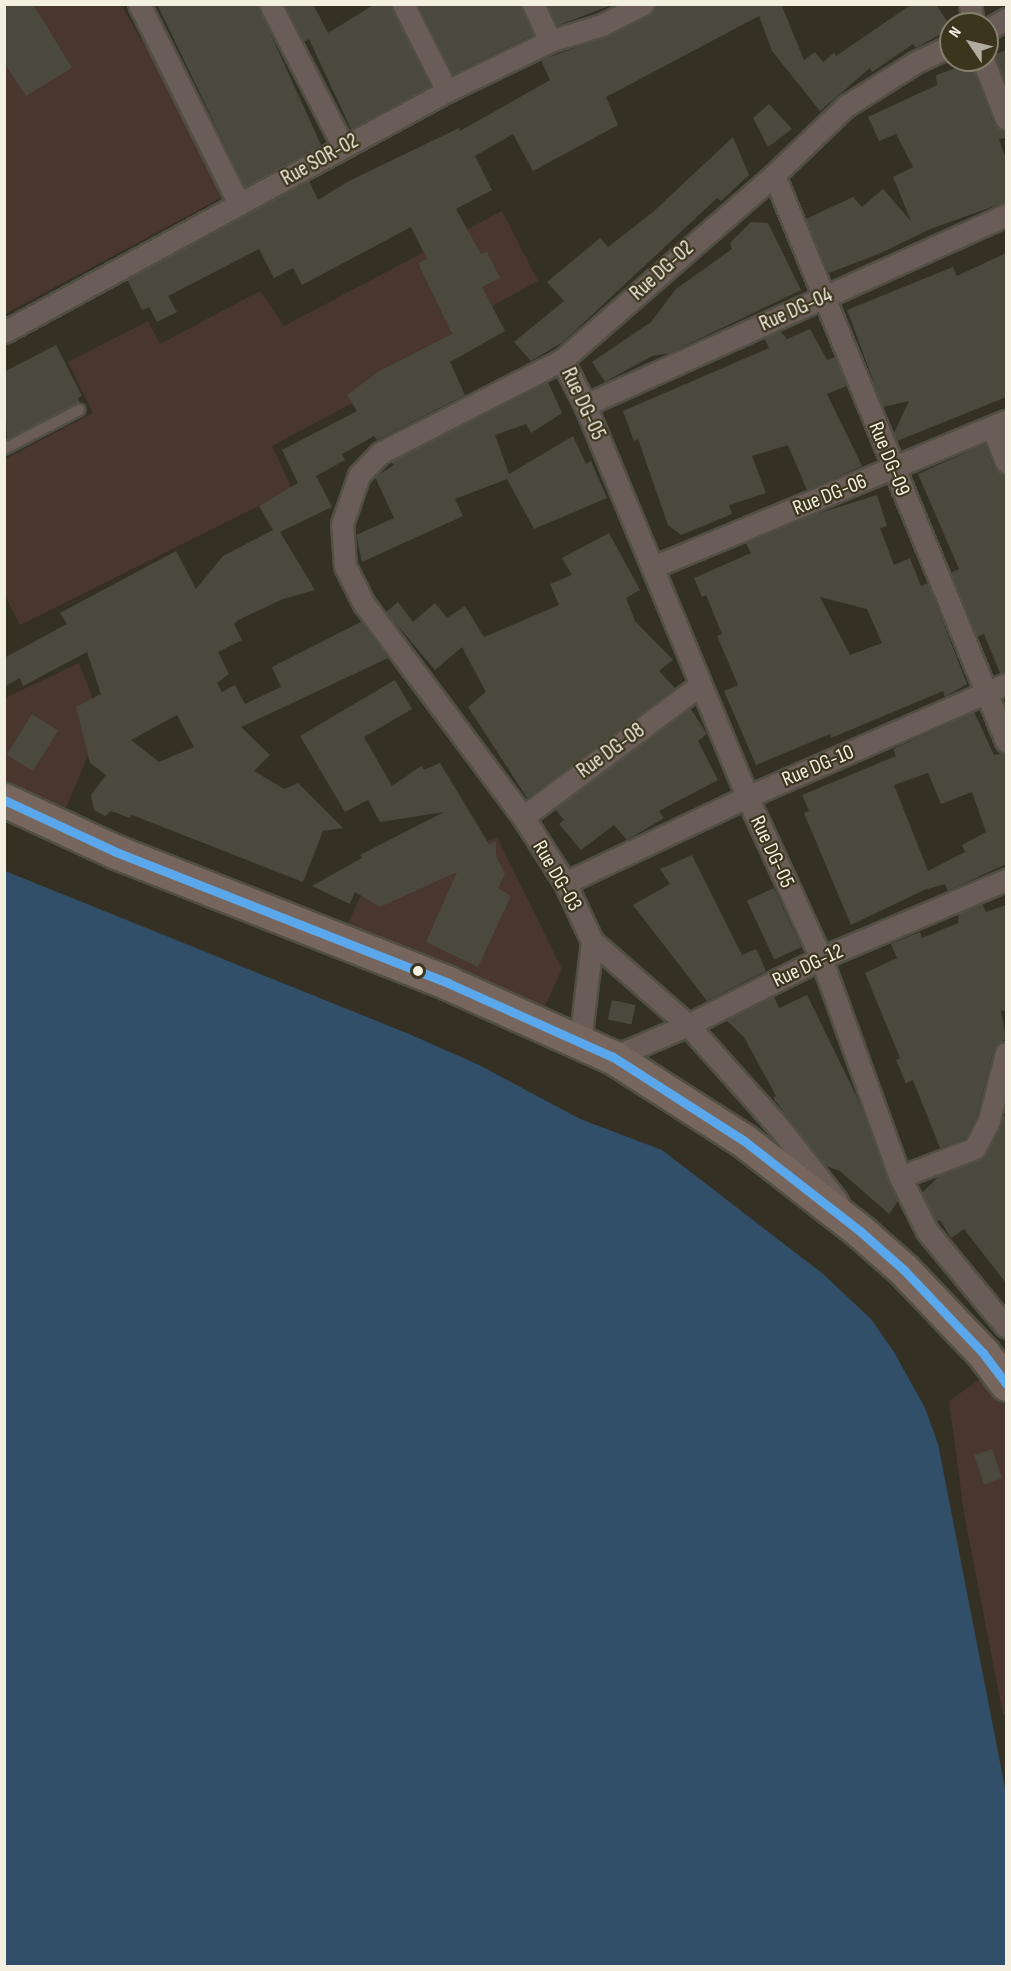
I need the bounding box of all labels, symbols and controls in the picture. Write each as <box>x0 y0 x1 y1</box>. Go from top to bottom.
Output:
north arrow <box>939 12 999 72</box>
text: N <box>945 24 966 41</box>
street label: Rue SOR-02 <box>277 129 363 191</box>
street label: Rue DG-02 <box>625 236 699 306</box>
street label: Rue DG-04 <box>756 283 836 337</box>
street label: Rue DG-05 <box>555 364 611 444</box>
street label: Rue DG-09 <box>863 418 915 500</box>
street label: Rue DG-06 <box>789 469 871 521</box>
street label: Rue DG-08 <box>572 718 650 784</box>
street label: Rue DG-10 <box>778 740 858 792</box>
street label: Rue DG-05 <box>744 812 800 892</box>
street label: Rue DG-03 <box>527 836 587 916</box>
street label: Rue DG-12 <box>769 939 847 993</box>
unlabelled marker <box>412 965 424 977</box>

